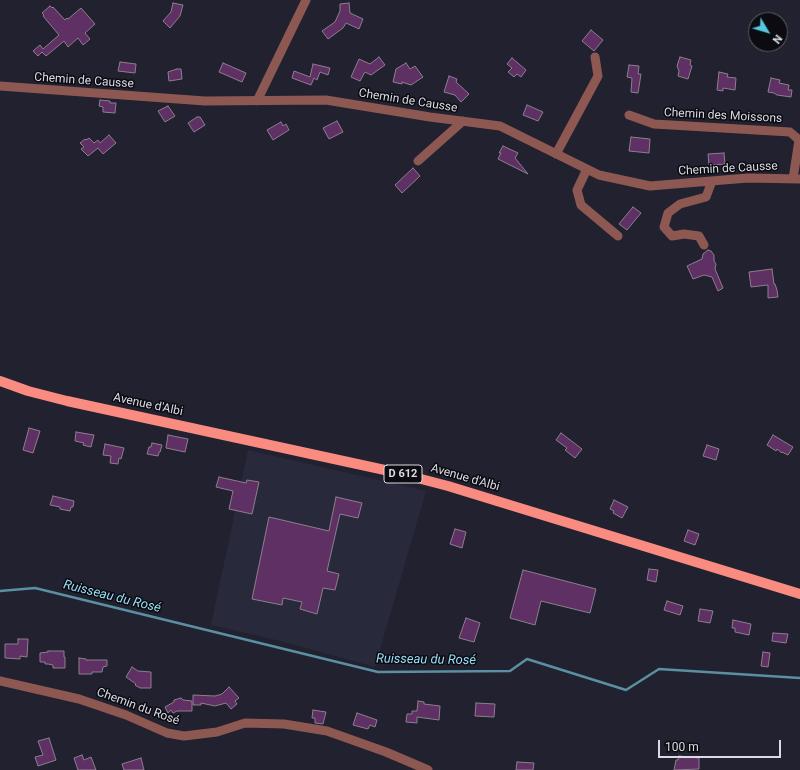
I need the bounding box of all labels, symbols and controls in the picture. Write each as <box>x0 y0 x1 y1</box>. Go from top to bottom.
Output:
north arrow <box>748 12 788 52</box>
text: N <box>770 32 785 46</box>
street label: Chemin de Causse <box>34 70 134 92</box>
street label: Chemin de Causse <box>358 86 458 116</box>
street label: Chemin des Moissons <box>663 106 783 126</box>
street label: Chemin de Causse <box>678 159 778 179</box>
street label: Avenue d'Albi <box>112 391 184 419</box>
street label: Avenue d'Albi <box>429 461 501 495</box>
road number: D 612 <box>384 465 422 483</box>
water label: Ruisseau du Rosé <box>62 577 162 617</box>
water label: Ruisseau du Rosé <box>376 651 476 669</box>
street label: Chemin du Rosé <box>95 685 181 729</box>
scale bar <box>660 732 783 758</box>
text: 100 m <box>665 740 699 754</box>

